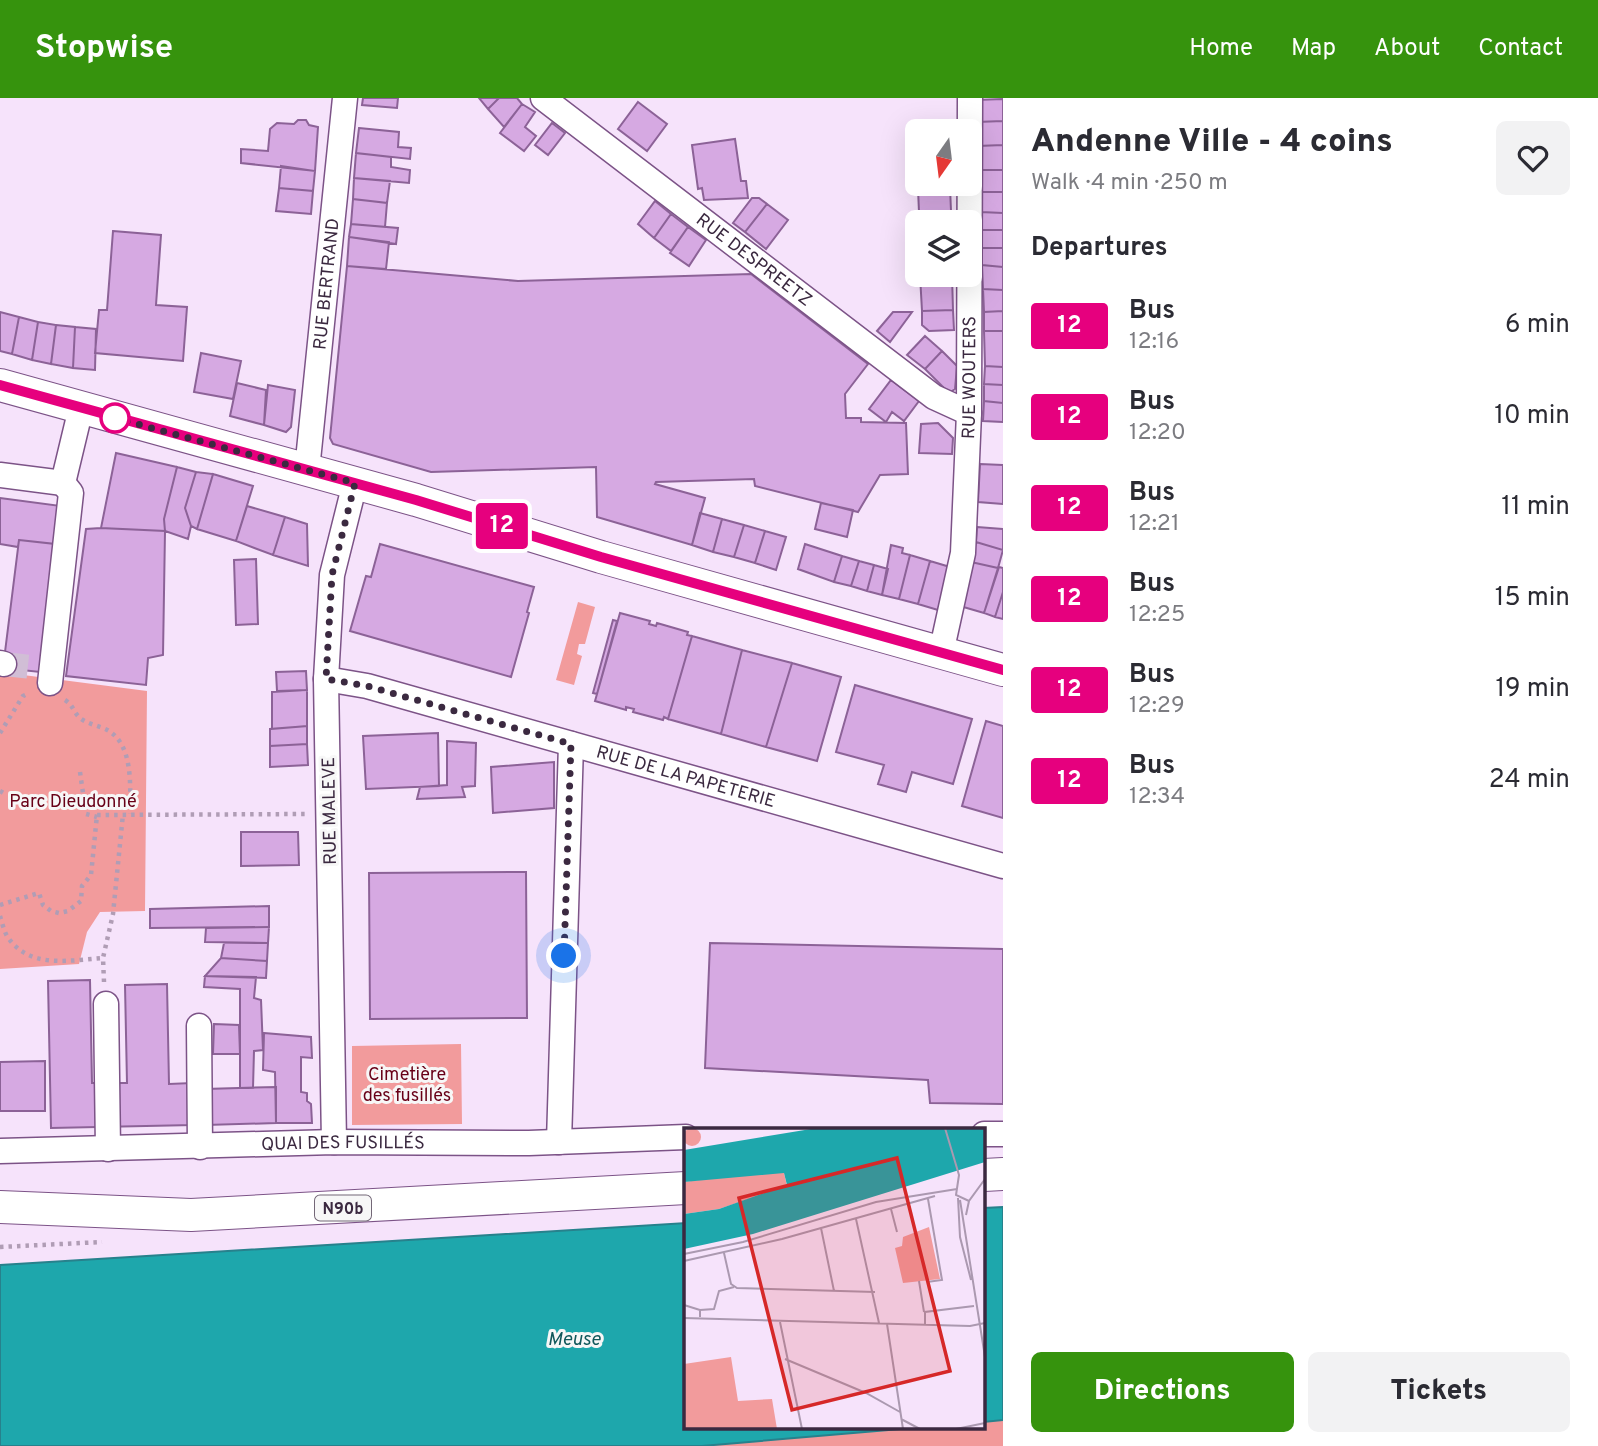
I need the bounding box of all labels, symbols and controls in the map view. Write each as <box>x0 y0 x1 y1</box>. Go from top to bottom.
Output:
text: Stopwise <box>35 28 173 70</box>
text: Home <box>1189 34 1253 64</box>
text: Map <box>1291 34 1336 64</box>
text: About <box>1374 34 1440 64</box>
text: Contact <box>1478 34 1563 64</box>
north arrow <box>905 119 982 196</box>
map controls <box>905 119 982 287</box>
button: heart <box>1496 121 1570 195</box>
text: Andenne Ville - 4 coins <box>1031 122 1393 164</box>
text: Walk · 4 min · 250 m <box>1031 169 1228 198</box>
street label: RUE DESPREETZ <box>691 209 816 312</box>
button: layers <box>905 210 982 287</box>
street label: RUE BERTRAND <box>309 217 346 351</box>
text: Departures <box>1031 232 1168 265</box>
text: Bus <box>1129 295 1175 328</box>
text: 6 min <box>1505 309 1570 342</box>
text: 12 <box>1057 311 1082 341</box>
street label: RUE WOUTERS <box>958 316 982 440</box>
text: 12:16 <box>1129 328 1179 357</box>
text: Bus <box>1129 386 1175 419</box>
text: 10 min <box>1494 400 1570 433</box>
text: 12 <box>1057 402 1082 432</box>
unlabelled marker <box>100 403 130 433</box>
text: 12:20 <box>1129 419 1186 448</box>
text: Bus <box>1129 477 1175 510</box>
text: 11 min <box>1501 491 1570 524</box>
text: 12 <box>1057 493 1082 523</box>
line badge: 12 <box>470 503 534 549</box>
text: 12:21 <box>1129 510 1180 539</box>
text: 12 <box>490 511 514 541</box>
text: Bus <box>1129 568 1175 601</box>
text: 15 min <box>1495 582 1570 615</box>
text: 12 <box>1057 584 1082 614</box>
text: 12:25 <box>1129 601 1185 630</box>
text: Bus <box>1129 659 1175 692</box>
text: 19 min <box>1495 673 1570 706</box>
text: 12 <box>1057 675 1082 705</box>
text: 12:29 <box>1129 692 1185 721</box>
street label: RUE DE LA PAPETERIE <box>593 741 778 814</box>
text: Bus <box>1129 750 1175 783</box>
street label: RUE MALEVE <box>318 757 343 865</box>
text: 24 min <box>1489 764 1570 797</box>
text: 12 <box>1057 766 1082 796</box>
text: 12:34 <box>1129 783 1185 812</box>
park label: Parc Dieudonné <box>9 791 137 814</box>
your location <box>546 938 581 973</box>
park label: Cimetière des fusillés <box>363 1064 451 1108</box>
inset map <box>684 1128 986 1428</box>
street label: QUAI DES FUSILLÉS <box>261 1130 425 1157</box>
road number: N90b <box>315 1196 371 1220</box>
water label: Meuse <box>548 1328 601 1352</box>
button: Directions <box>1031 1352 1294 1432</box>
button: Tickets <box>1308 1352 1570 1432</box>

